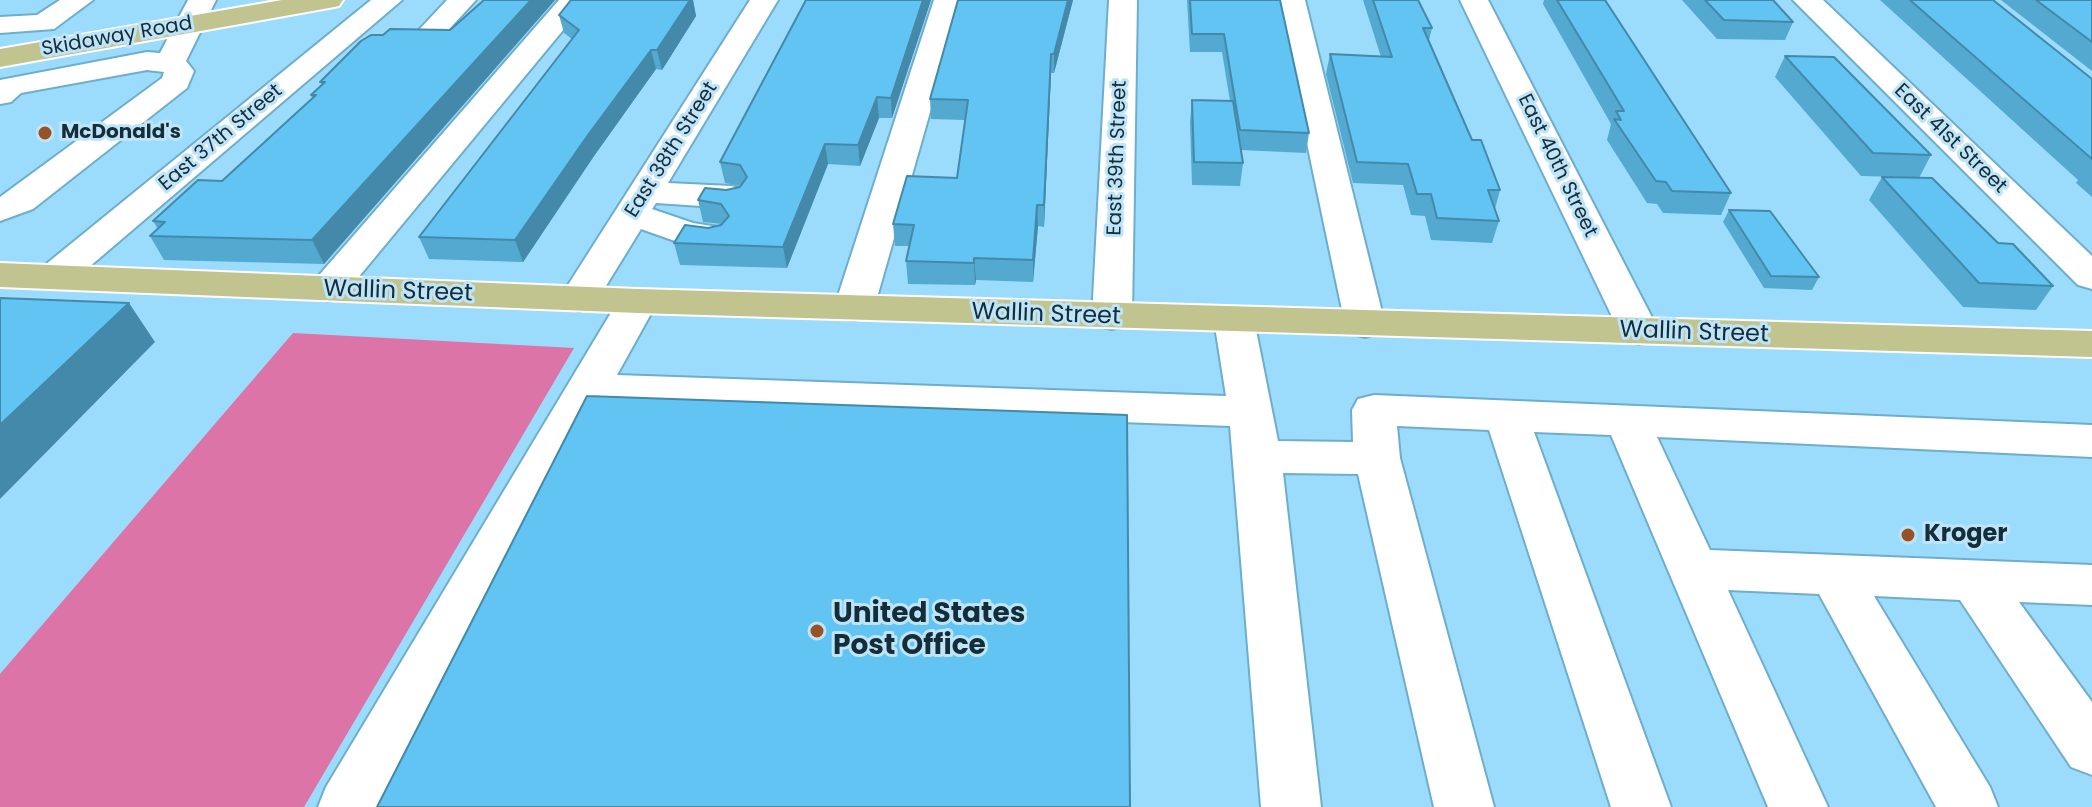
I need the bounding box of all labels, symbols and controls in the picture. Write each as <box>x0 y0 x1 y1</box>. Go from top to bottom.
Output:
street label: Skidaway Road <box>40 12 194 62</box>
street label: East 38th Street <box>621 78 723 222</box>
street label: East 37th Street <box>154 79 288 197</box>
street label: East 41st Street <box>1889 79 2011 199</box>
street label: East 39th Street <box>1103 80 1133 236</box>
street label: East 40th Street <box>1512 91 1602 241</box>
place label: McDonald's <box>61 121 181 145</box>
marker: McDonald's <box>36 124 54 142</box>
street label: Wallin Street <box>323 275 473 309</box>
street label: Wallin Street <box>971 298 1121 332</box>
street label: Wallin Street <box>1619 316 1769 350</box>
place label: Kroger <box>1924 521 2008 549</box>
marker: Kroger <box>1899 526 1917 544</box>
place label: United States Post Office <box>833 598 1025 664</box>
marker: United States Post Office <box>808 622 826 640</box>

